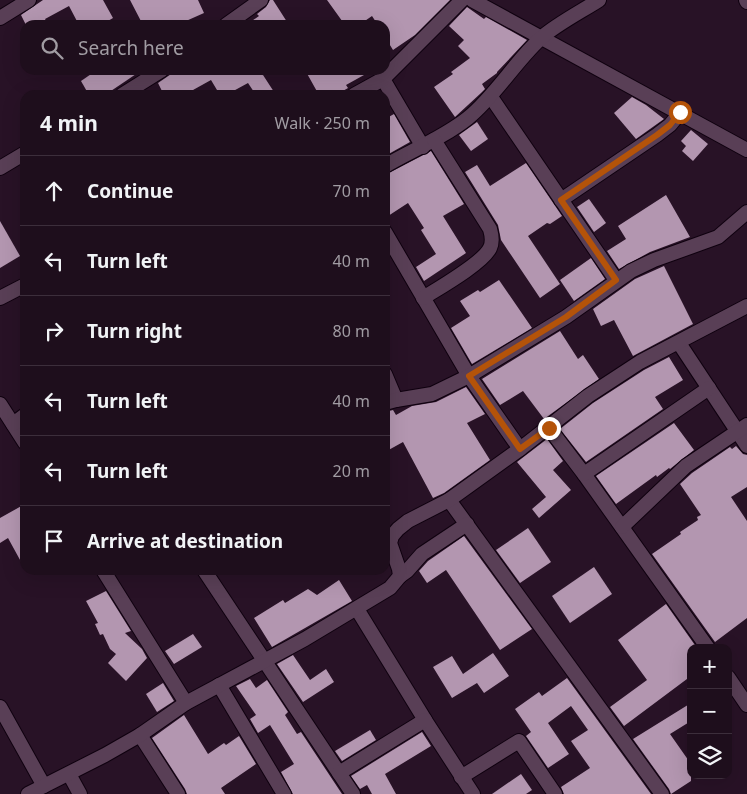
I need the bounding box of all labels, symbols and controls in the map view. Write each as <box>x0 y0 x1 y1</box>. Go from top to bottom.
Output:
search box <box>20 20 390 75</box>
icon: search <box>38 34 66 62</box>
text: Search here <box>78 35 184 61</box>
route start <box>669 101 692 124</box>
text: 4 min <box>40 109 98 137</box>
text: Walk · 250 m <box>275 112 370 134</box>
icon: ahead <box>40 177 68 205</box>
text: Continue <box>87 178 173 204</box>
text: 70 m <box>333 180 370 202</box>
icon: left <box>40 247 68 275</box>
text: Turn left <box>87 248 168 274</box>
text: 40 m <box>333 250 370 272</box>
icon: right <box>40 317 68 345</box>
text: Turn right <box>87 318 182 344</box>
text: 80 m <box>333 320 370 342</box>
icon: left <box>40 387 68 415</box>
text: Turn left <box>87 388 168 414</box>
text: 40 m <box>333 390 370 412</box>
route end <box>538 417 561 440</box>
icon: left <box>40 457 68 485</box>
text: Turn left <box>87 458 168 484</box>
text: 20 m <box>333 460 370 482</box>
icon: arrive <box>40 527 68 555</box>
text: Arrive at destination <box>87 528 283 554</box>
map controls <box>687 644 732 779</box>
button: + <box>687 644 732 689</box>
button: − <box>687 689 732 734</box>
button: layers <box>687 734 732 779</box>

